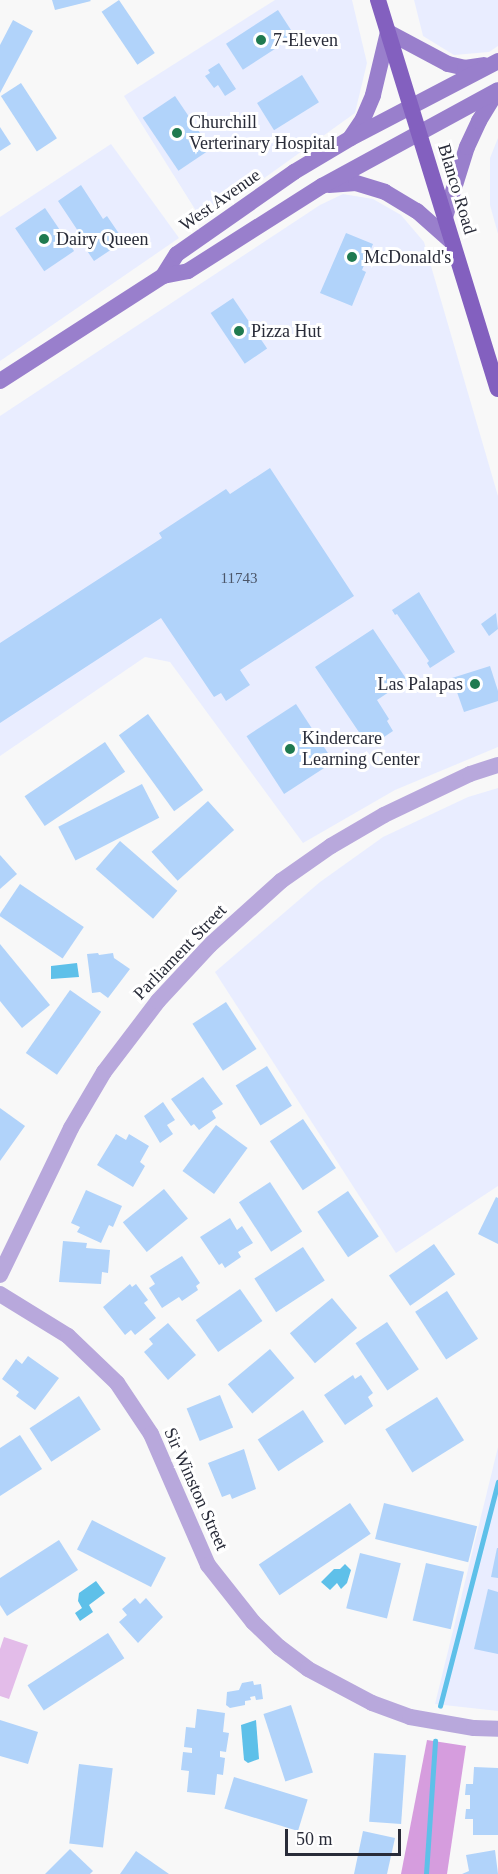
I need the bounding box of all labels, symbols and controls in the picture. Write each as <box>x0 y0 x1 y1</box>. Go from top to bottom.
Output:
place label: 7-Eleven <box>273 29 338 51</box>
marker: 7-Eleven <box>254 33 268 47</box>
place label: Churchill Verterinary Hospital <box>189 112 335 154</box>
marker: Churchill Verterinary Hospital <box>170 126 184 140</box>
street label: Blanco Road <box>433 141 481 237</box>
street label: West Avenue <box>175 164 265 236</box>
place label: Dairy Queen <box>56 228 148 250</box>
marker: Dairy Queen <box>37 232 51 246</box>
place label: McDonald's <box>364 246 451 268</box>
marker: McDonald's <box>345 250 359 264</box>
place label: Pizza Hut <box>251 320 321 342</box>
marker: Pizza Hut <box>232 324 246 338</box>
house number: 11743 <box>221 570 257 588</box>
place label: Las Palapas <box>378 673 463 695</box>
marker: Las Palapas <box>468 677 482 691</box>
place label: Kindercare Learning Center <box>302 728 419 771</box>
marker: Kindercare Learning Center <box>283 742 297 756</box>
street label: Parliament Street <box>129 900 231 1004</box>
street label: Sir Winston Street <box>159 1424 233 1554</box>
scale bar <box>288 1817 404 1855</box>
text: 50 m <box>296 1829 333 1849</box>

